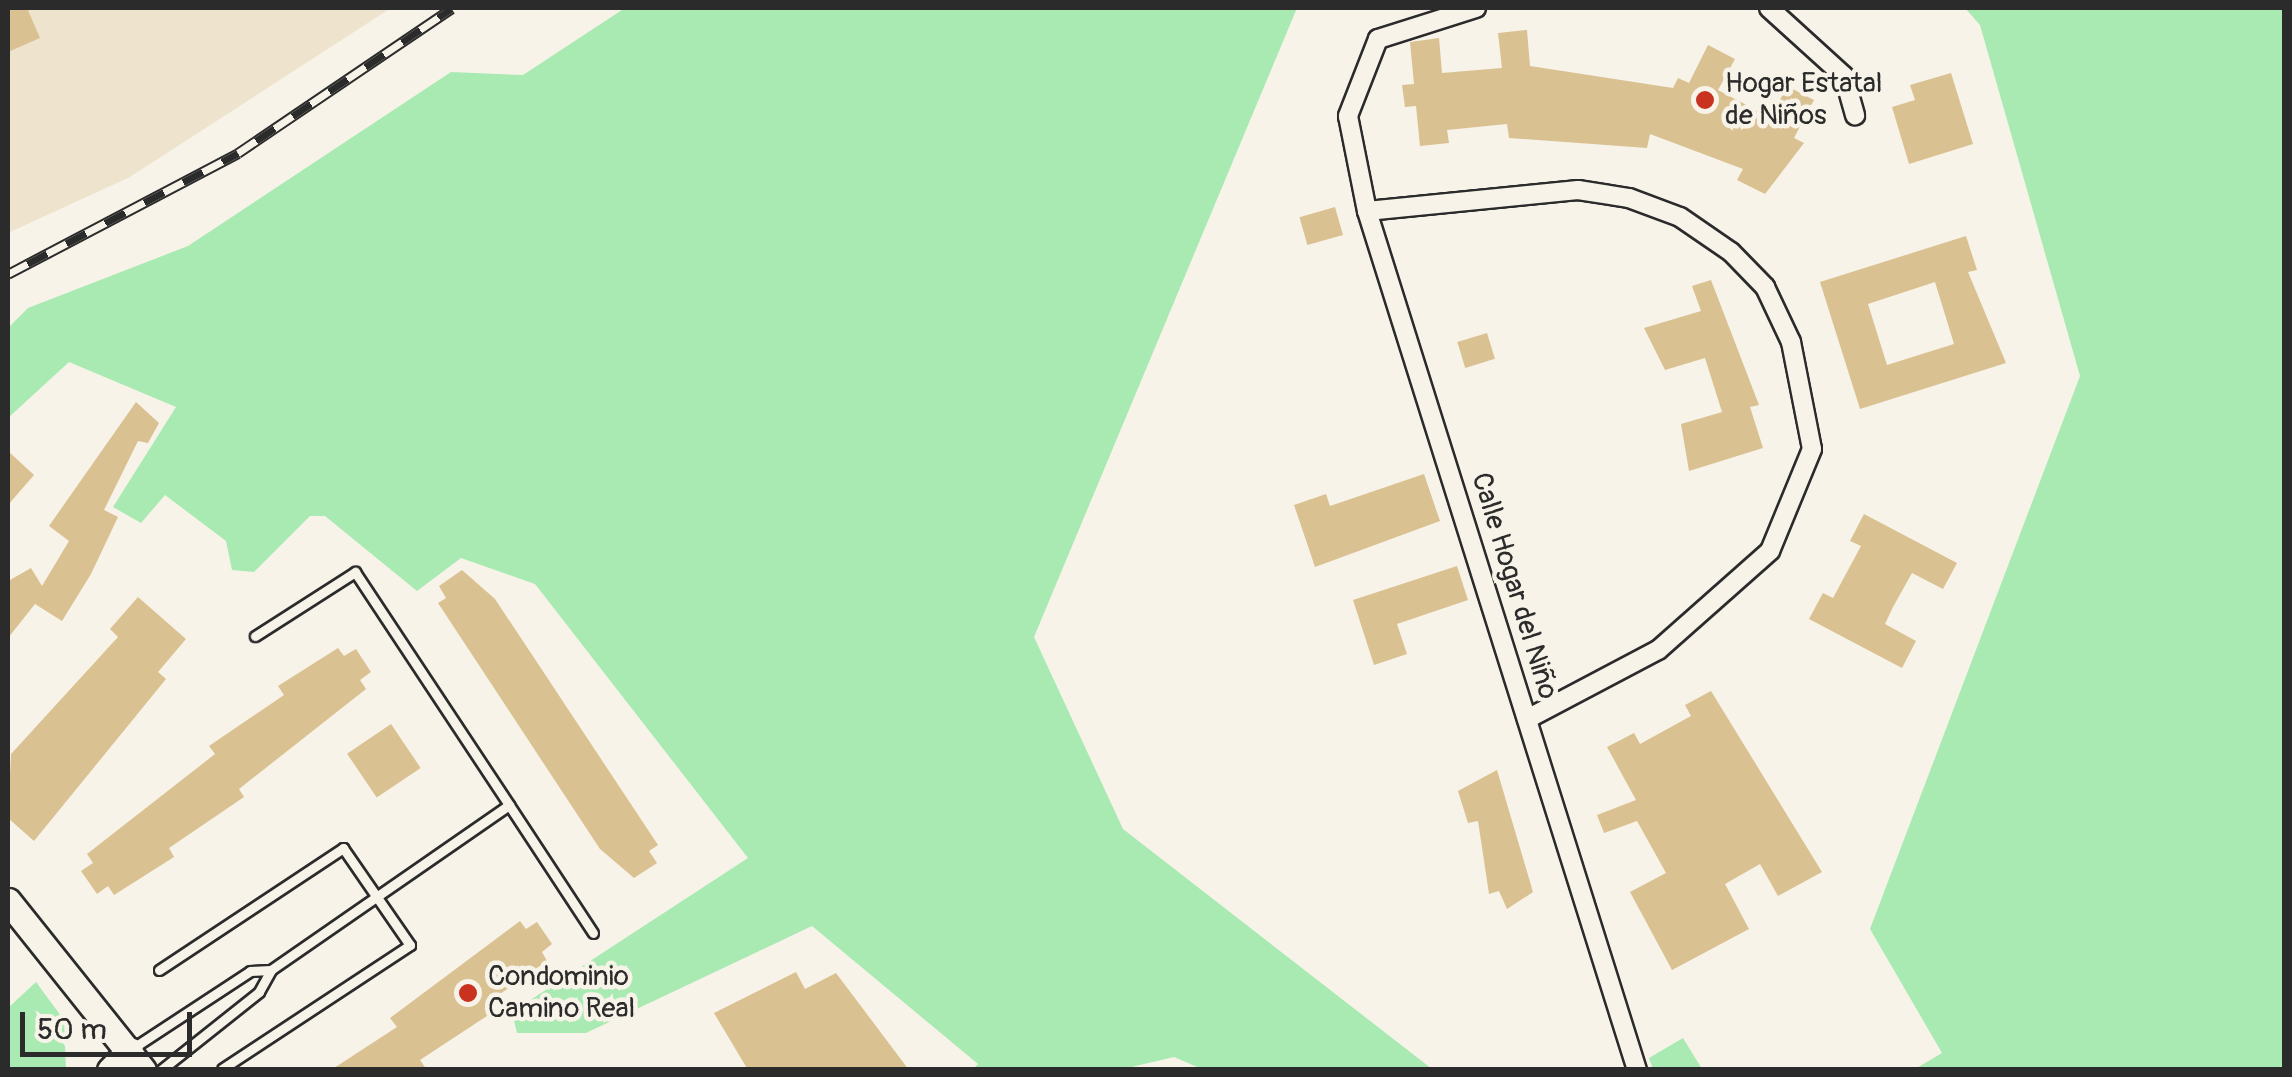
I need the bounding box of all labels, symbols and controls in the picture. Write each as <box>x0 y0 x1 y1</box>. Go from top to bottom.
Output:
place label: Hogar Estatal de Niños <box>1725 67 1882 133</box>
marker: Hogar Estatal de Niños <box>1694 89 1716 111</box>
street label: Calle Hogar del Niño <box>1464 469 1564 703</box>
place label: Condominio Camino Real <box>488 960 635 1026</box>
marker: Condominio Camino Real <box>457 982 479 1004</box>
scale bar <box>25 992 198 1054</box>
text: 50 m <box>37 1011 107 1048</box>

